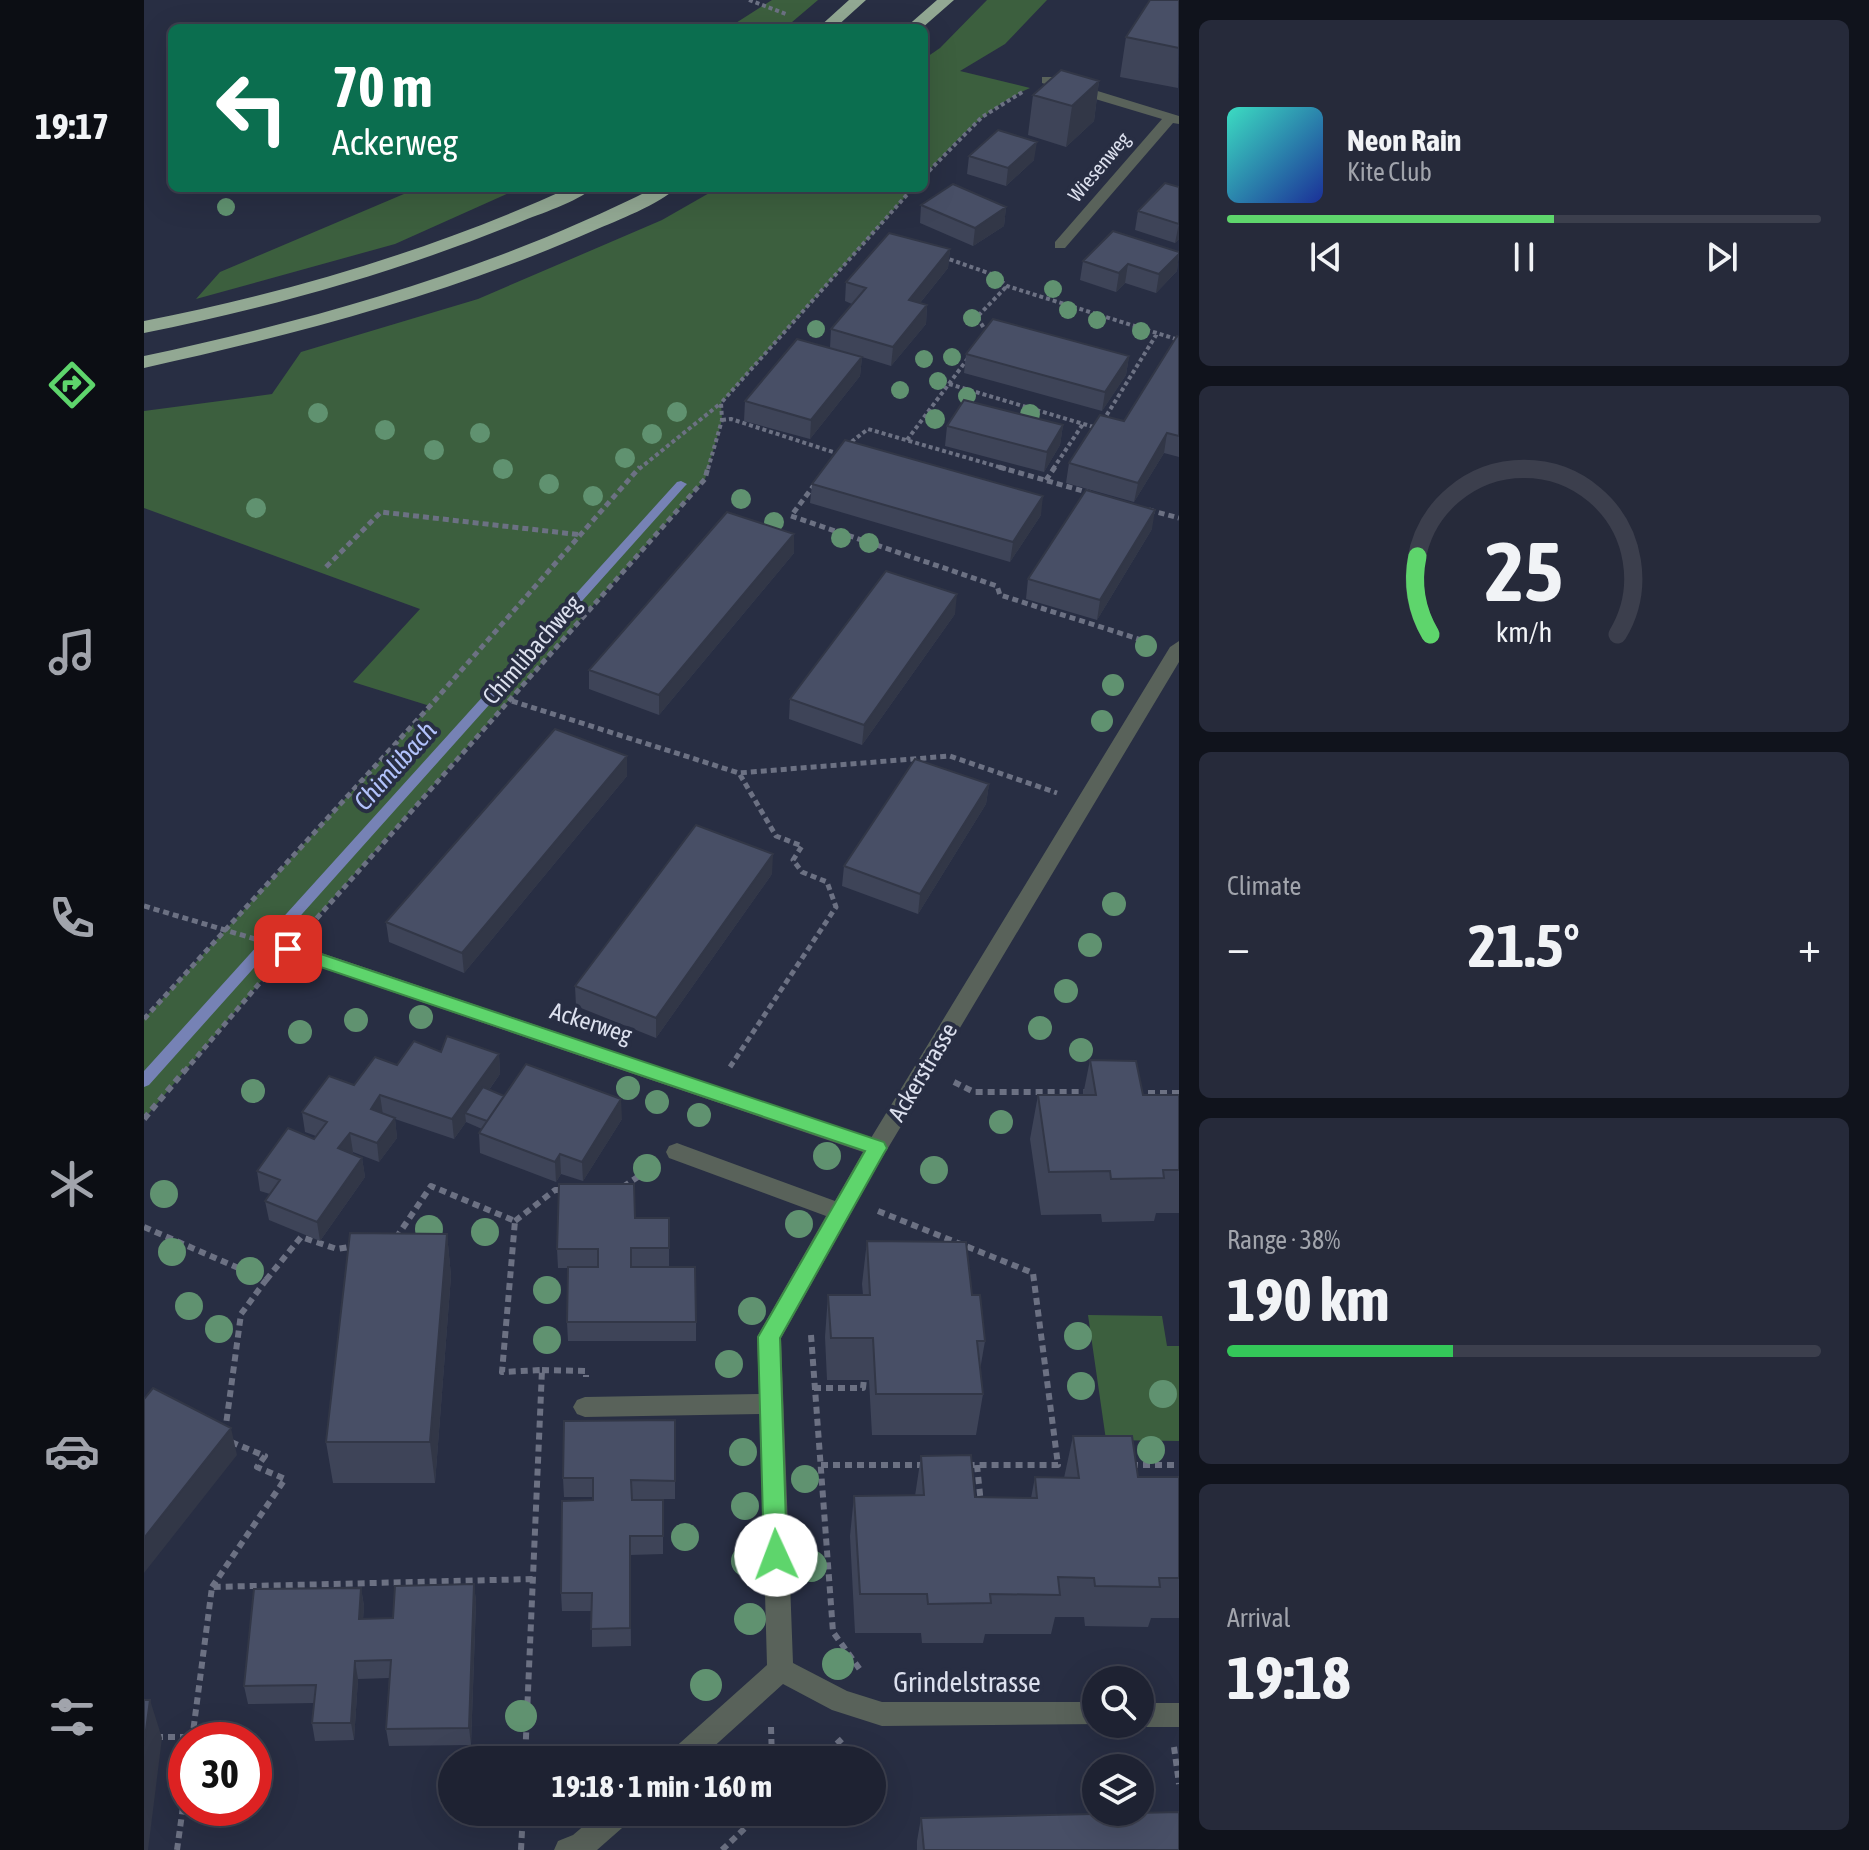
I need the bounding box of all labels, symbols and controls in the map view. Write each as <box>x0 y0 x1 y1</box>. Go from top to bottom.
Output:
text: 70 m <box>332 55 433 119</box>
icon: left <box>200 56 304 160</box>
text: 19:17 <box>35 105 109 147</box>
text: Ackerweg <box>332 121 458 163</box>
text: Neon Rain <box>1347 123 1461 157</box>
street label: Wiesenweg <box>1063 127 1134 206</box>
text: Kite Club <box>1347 157 1432 187</box>
icon: previous <box>1304 235 1348 279</box>
icon: pause <box>1502 235 1546 279</box>
icon: next <box>1700 235 1744 279</box>
icon: directions <box>44 357 100 413</box>
text: 25 <box>1485 523 1563 619</box>
street label: Chimlibachweg <box>477 589 587 710</box>
text: km/h <box>1496 615 1552 648</box>
icon: music <box>44 624 100 680</box>
water label: Chimlibach <box>348 715 443 816</box>
text: Climate <box>1227 871 1301 901</box>
icon: phone <box>44 890 100 946</box>
text: 21.5° <box>1468 911 1580 980</box>
pin <box>254 915 322 983</box>
text: − <box>1227 921 1250 971</box>
text: + <box>1798 921 1821 971</box>
icon: arrive <box>266 927 310 971</box>
street label: Ackerweg <box>547 997 636 1049</box>
street label: Ackerstrasse <box>883 1018 962 1126</box>
icon: climate <box>44 1156 100 1212</box>
text: Range · 38% <box>1227 1225 1340 1255</box>
text: 190 km <box>1227 1265 1389 1334</box>
icon: car <box>44 1423 100 1479</box>
position arrow <box>734 1513 818 1597</box>
text: Arrival <box>1227 1603 1291 1633</box>
text: 19:18 <box>1227 1643 1350 1712</box>
street label: Grindelstrasse <box>893 1666 1041 1698</box>
map controls <box>1082 1666 1154 1826</box>
button: search <box>1082 1666 1154 1738</box>
icon: filters <box>44 1689 100 1745</box>
speed limit sign: 30 <box>168 1722 272 1826</box>
button: layers <box>1082 1754 1154 1826</box>
text: 19:18 · 1 min · 160 m <box>552 1769 772 1803</box>

